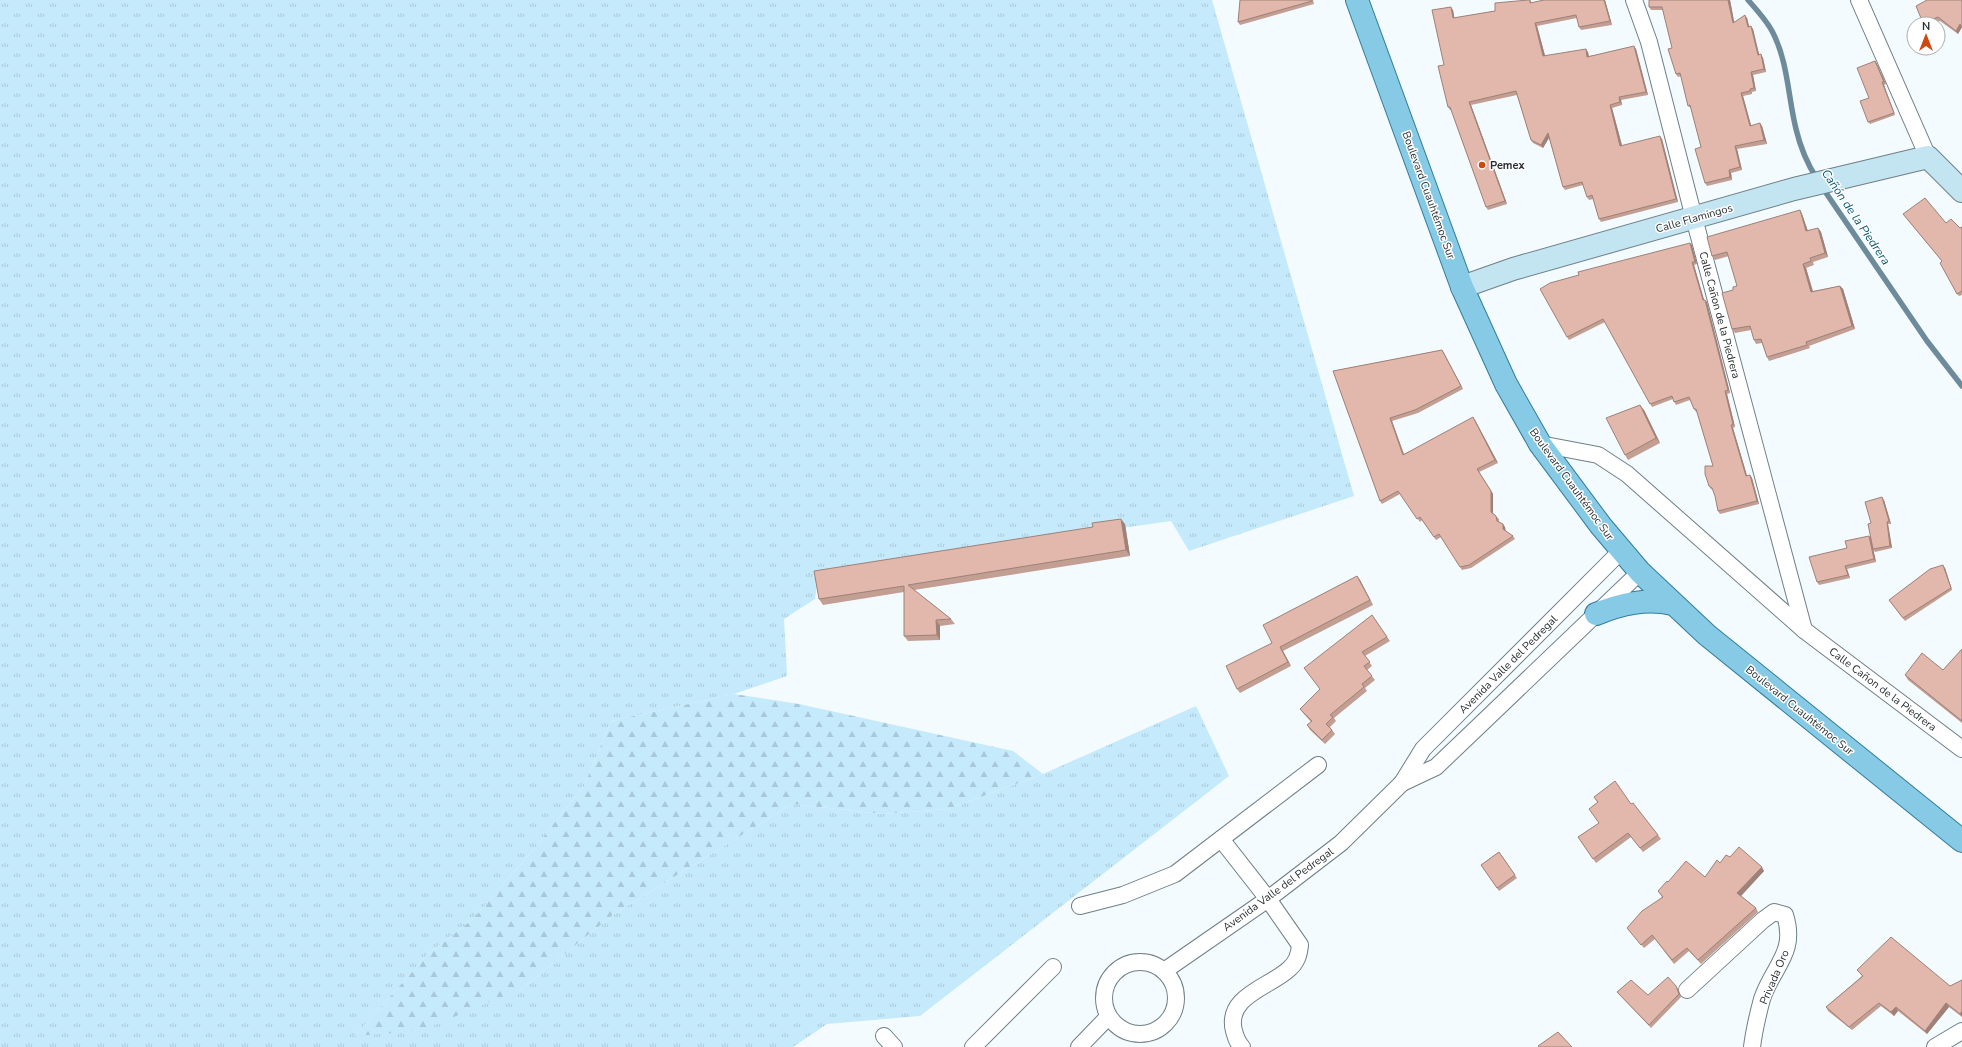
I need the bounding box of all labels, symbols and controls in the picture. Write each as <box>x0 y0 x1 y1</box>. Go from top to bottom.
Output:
north arrow <box>1906 16 1946 56</box>
text: N <box>1922 19 1930 34</box>
street label: Boulevard Cuauhtémoc Sur <box>1398 129 1459 261</box>
place label: Pemex <box>1490 158 1525 173</box>
marker: Pemex <box>1477 160 1487 170</box>
water label: Cañón de la Piedrera <box>1818 166 1894 268</box>
street label: Calle Flamingos <box>1654 200 1734 237</box>
street label: Calle Cañon de la Piedrera <box>1695 250 1744 380</box>
street label: Boulevard Cuauhtémoc Sur <box>1526 425 1617 543</box>
street label: Avenida Valle del Pedregal <box>1456 611 1561 717</box>
street label: Calle Cañon de la Piedrera <box>1826 644 1940 735</box>
street label: Boulevard Cuauhtémoc Sur <box>1743 662 1857 759</box>
street label: Avenida Valle del Pedregal <box>1220 844 1337 935</box>
street label: Privada Oro <box>1756 947 1793 1007</box>

